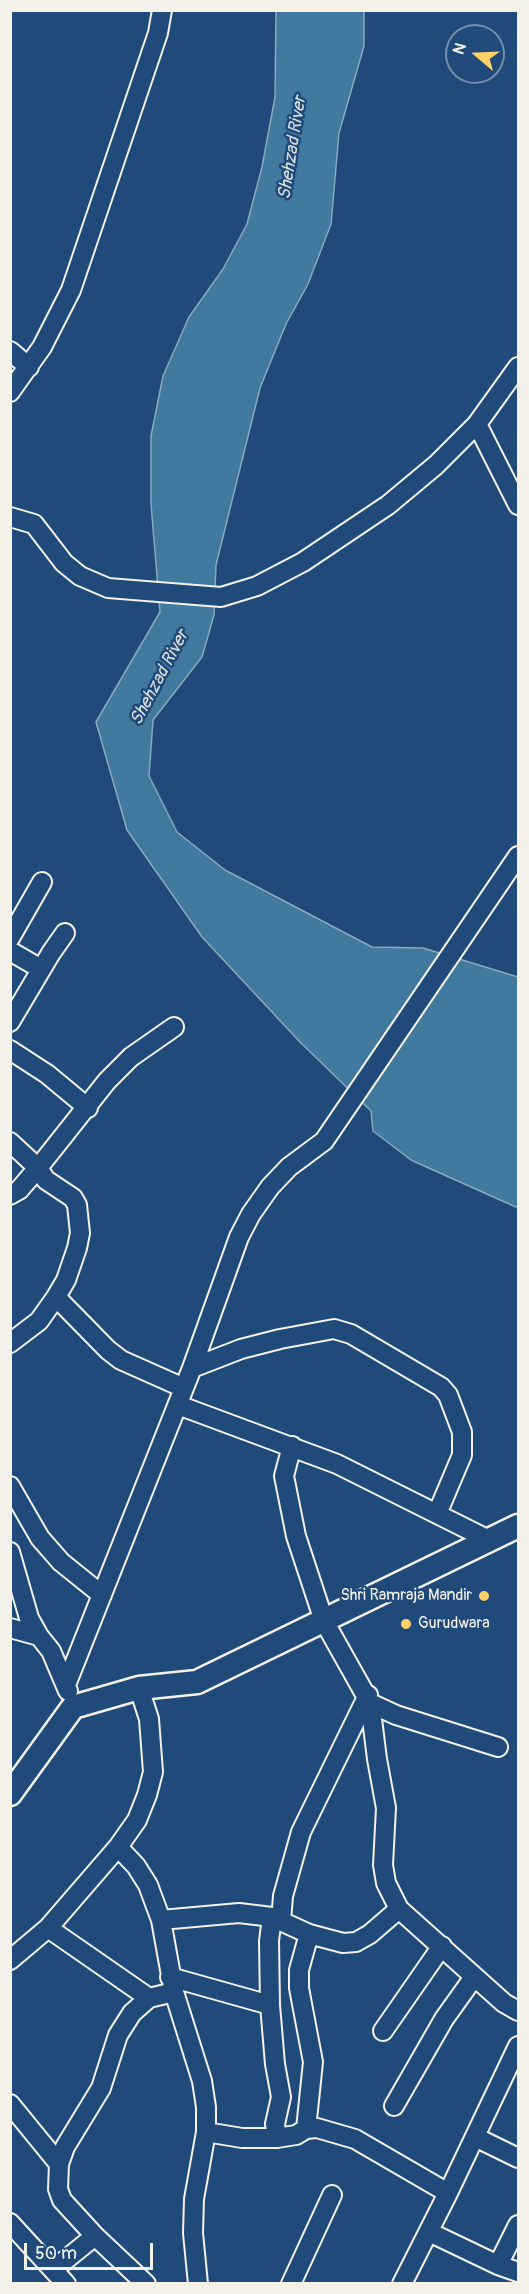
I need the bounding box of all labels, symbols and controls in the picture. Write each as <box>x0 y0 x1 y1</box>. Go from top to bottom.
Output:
north arrow <box>445 24 505 84</box>
text: N <box>449 40 471 57</box>
water label: Shehzad River <box>274 95 312 201</box>
water label: Shehzad River <box>126 627 194 729</box>
place label: Shri Ramraja Mandir <box>341 1586 472 1606</box>
marker: Shri Ramraja Mandir <box>477 1589 491 1603</box>
place label: Gurudwara <box>418 1614 490 1634</box>
marker: Gurudwara <box>399 1617 413 1631</box>
scale bar <box>27 2231 156 2269</box>
text: 50 m <box>35 2242 77 2265</box>

